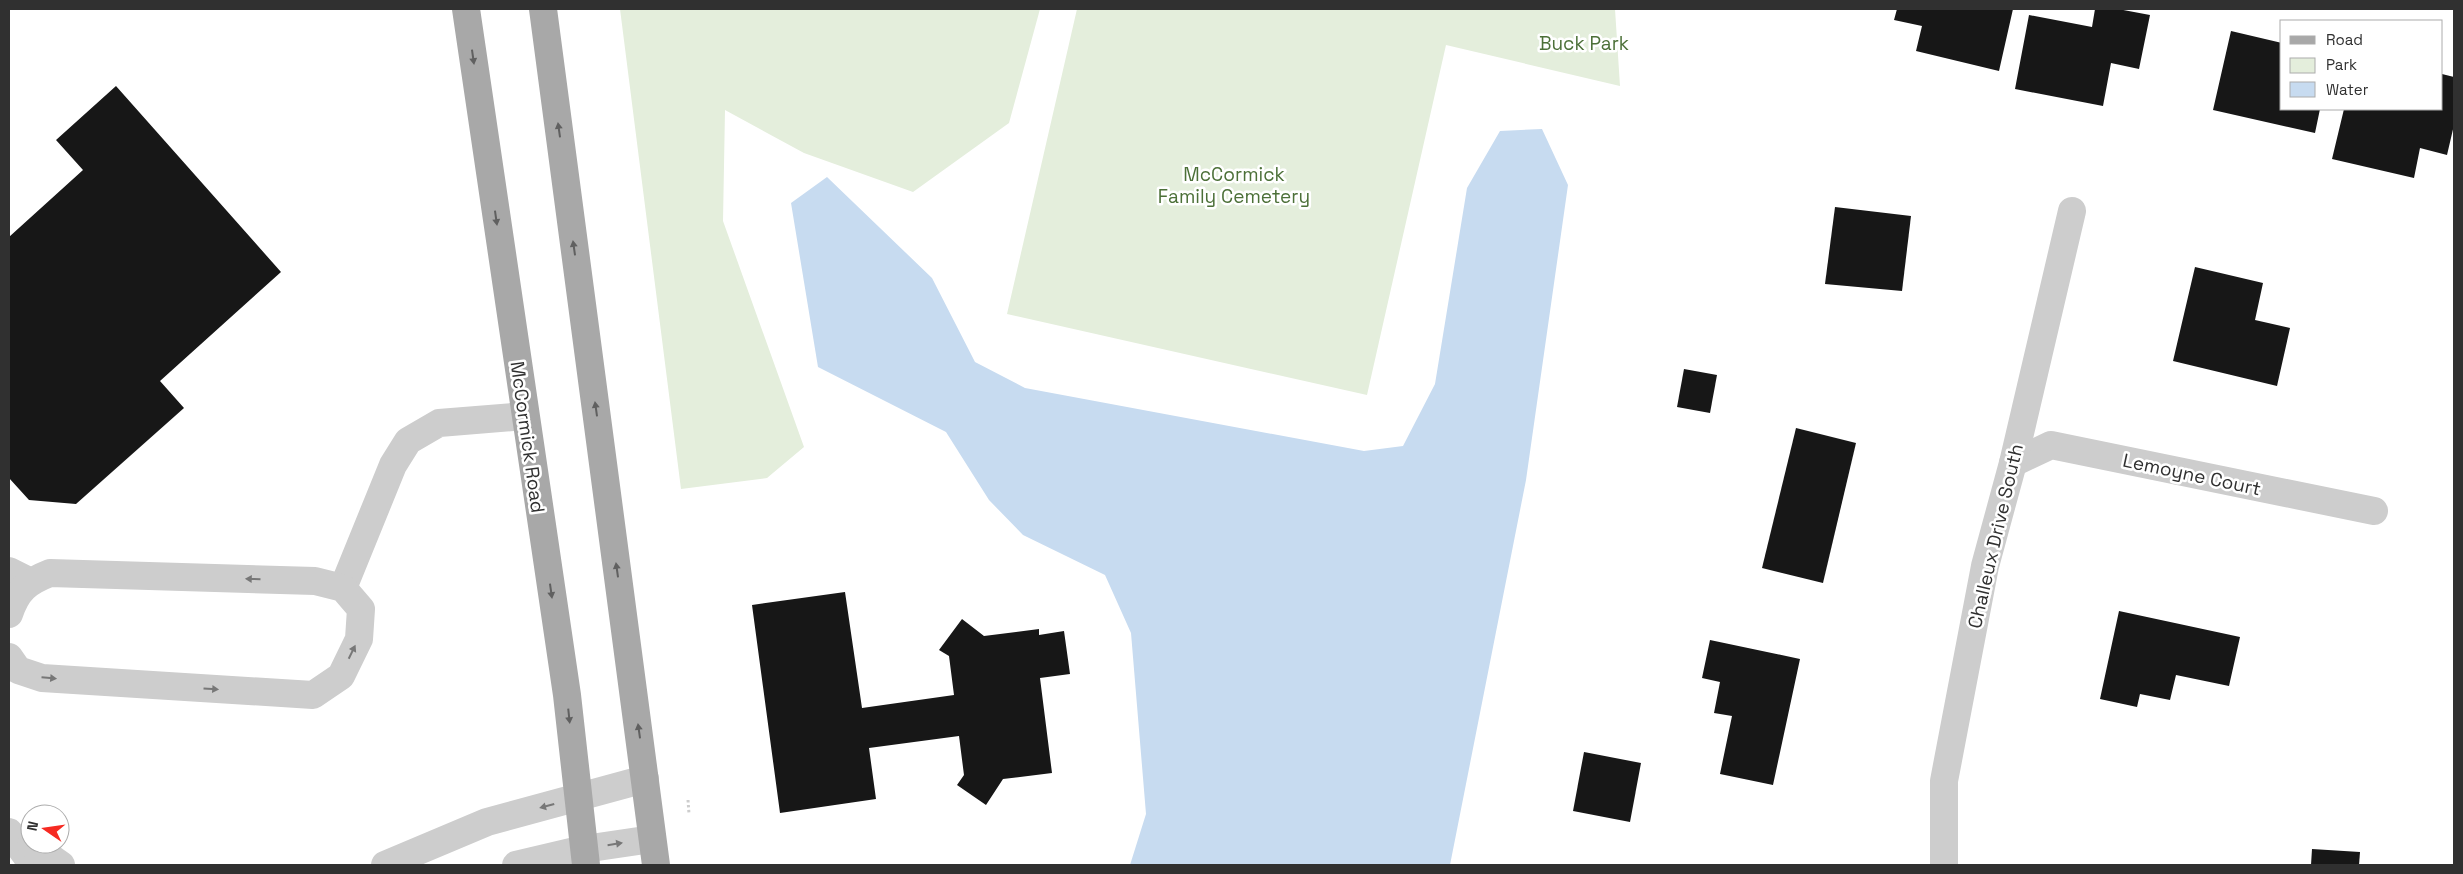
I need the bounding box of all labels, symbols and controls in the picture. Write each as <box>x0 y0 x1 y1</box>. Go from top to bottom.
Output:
legend <box>2280 20 2443 110</box>
text: Road <box>2326 30 2363 49</box>
park label: Buck Park <box>1539 31 1629 56</box>
one-way arrow <box>469 49 477 65</box>
text: Park <box>2326 55 2357 74</box>
text: Water <box>2326 80 2369 99</box>
one-way arrow <box>555 121 563 137</box>
park label: McCormick Family Cemetery <box>1158 162 1310 209</box>
one-way arrow <box>493 210 501 226</box>
one-way arrow <box>570 240 578 256</box>
street label: McCormick Road <box>504 360 551 515</box>
one-way arrow <box>592 401 600 417</box>
street label: Challeux Drive South <box>1962 441 2029 631</box>
street label: Lemoyne Court <box>2121 448 2263 501</box>
one-way arrow <box>613 562 621 578</box>
one-way arrow <box>245 575 261 583</box>
one-way arrow <box>547 584 555 600</box>
one-way arrow <box>349 645 357 659</box>
one-way arrow <box>41 675 57 683</box>
one-way arrow <box>204 685 220 693</box>
one-way arrow <box>565 708 573 724</box>
one-way arrow <box>635 723 643 739</box>
one-way arrow <box>539 802 554 810</box>
north arrow <box>20 804 70 854</box>
text: N <box>23 819 42 833</box>
one-way arrow <box>607 840 623 848</box>

